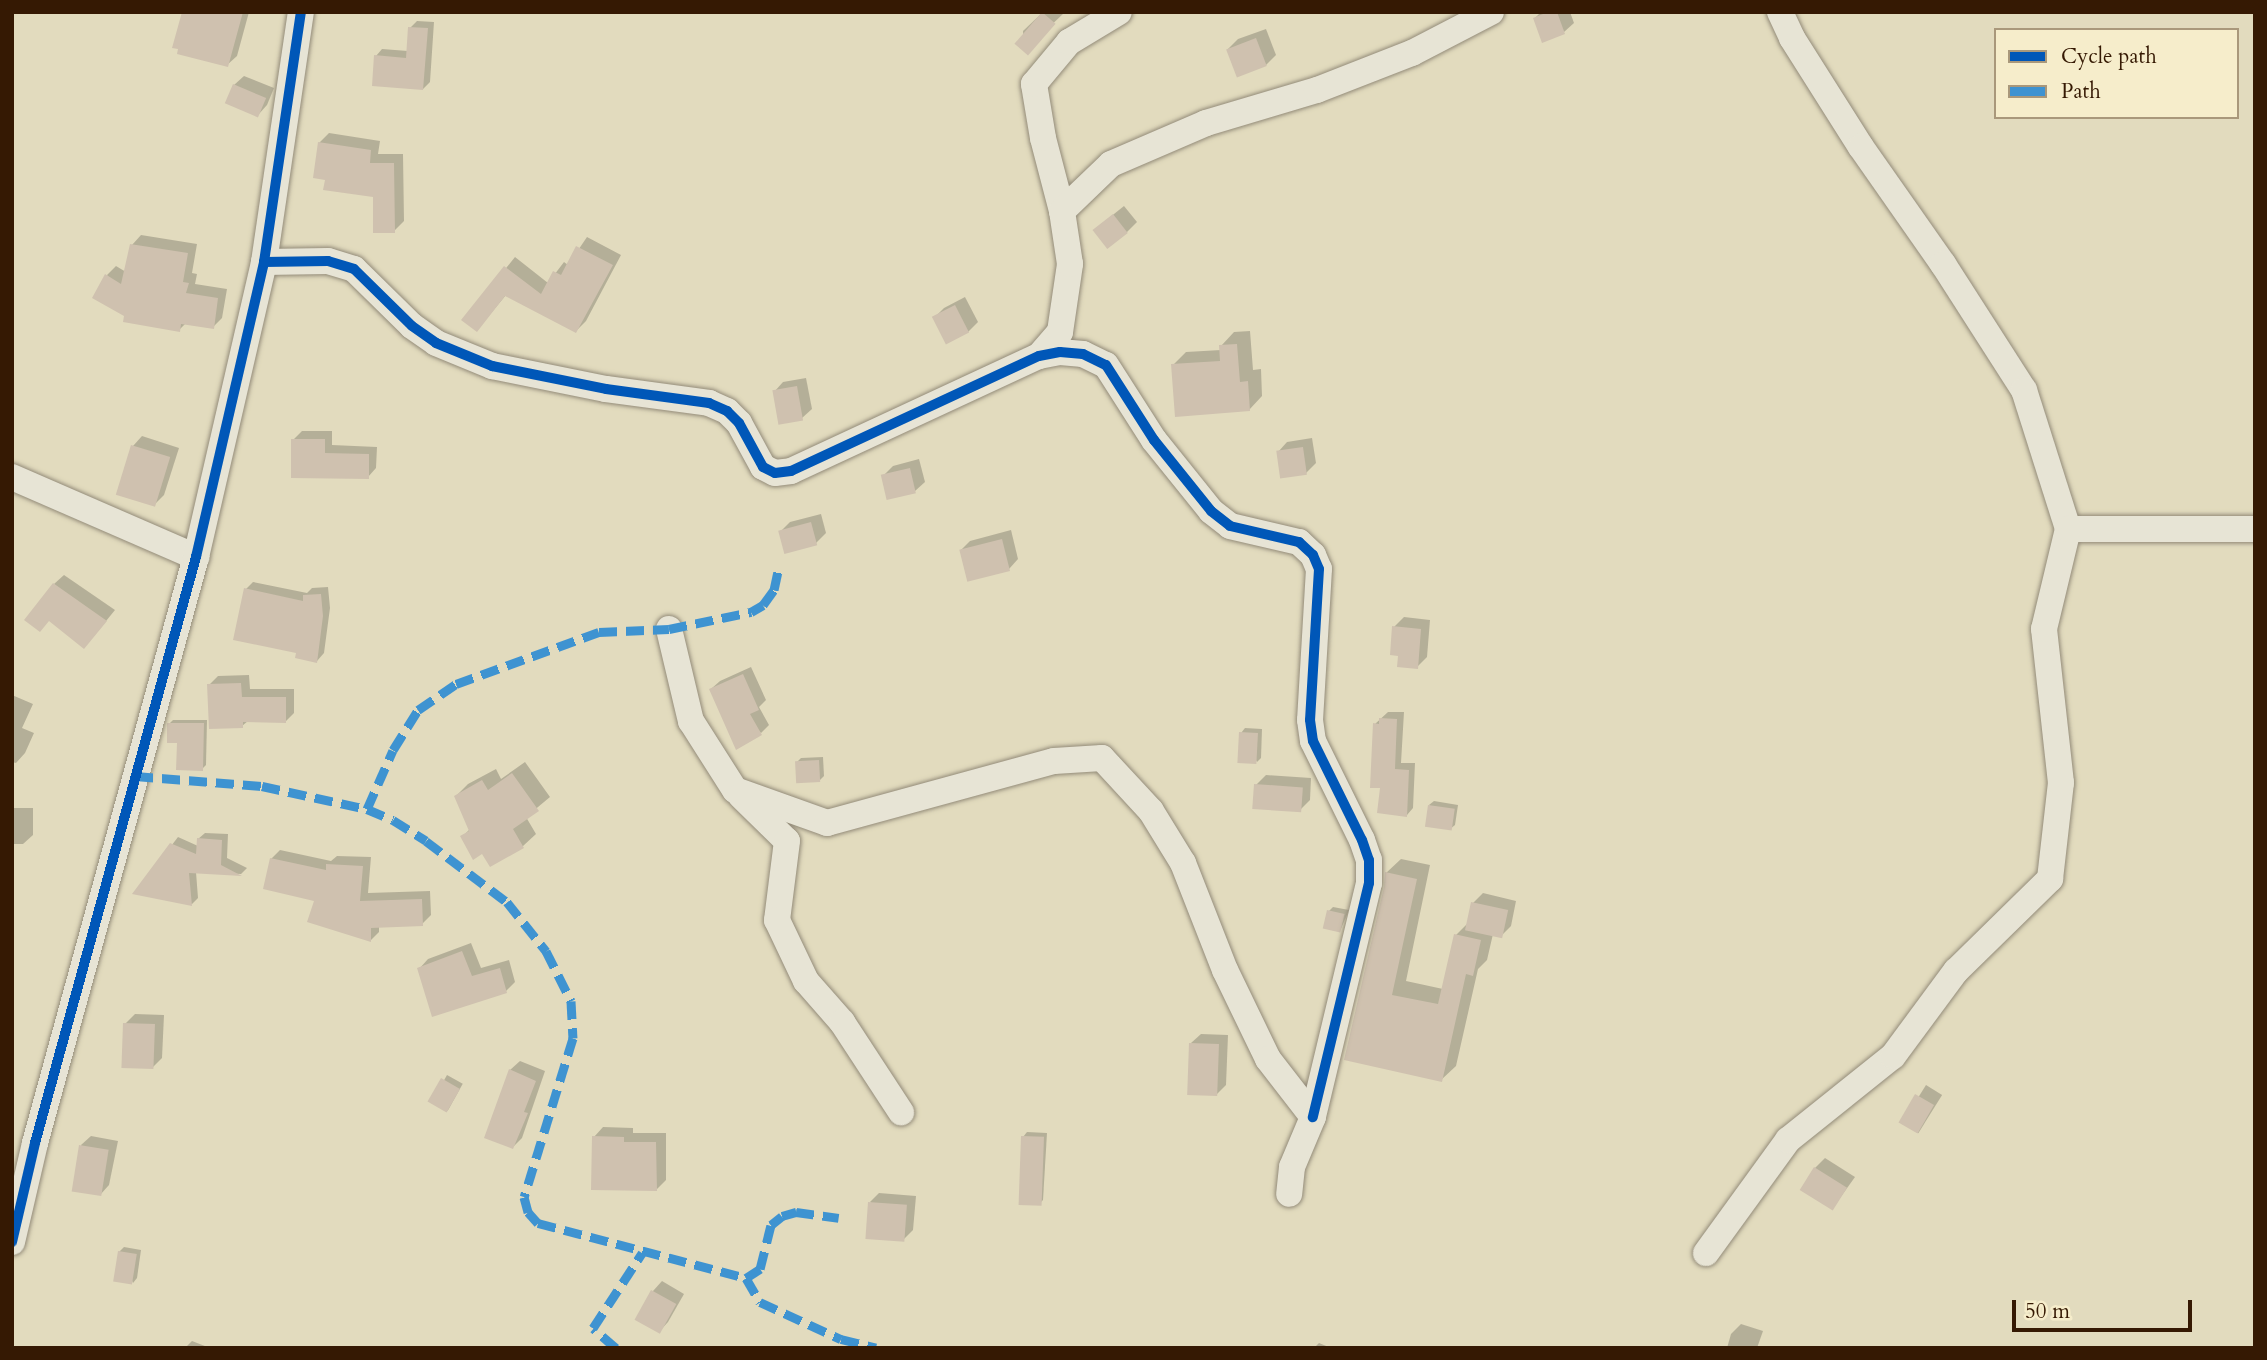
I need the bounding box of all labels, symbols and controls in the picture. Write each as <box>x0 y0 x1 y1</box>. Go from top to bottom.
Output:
legend <box>1994 28 2239 119</box>
text: Cycle path <box>2061 42 2157 71</box>
text: Path <box>2061 77 2101 106</box>
scale bar <box>2015 1286 2195 1330</box>
text: 50 m <box>2025 1297 2070 1326</box>

